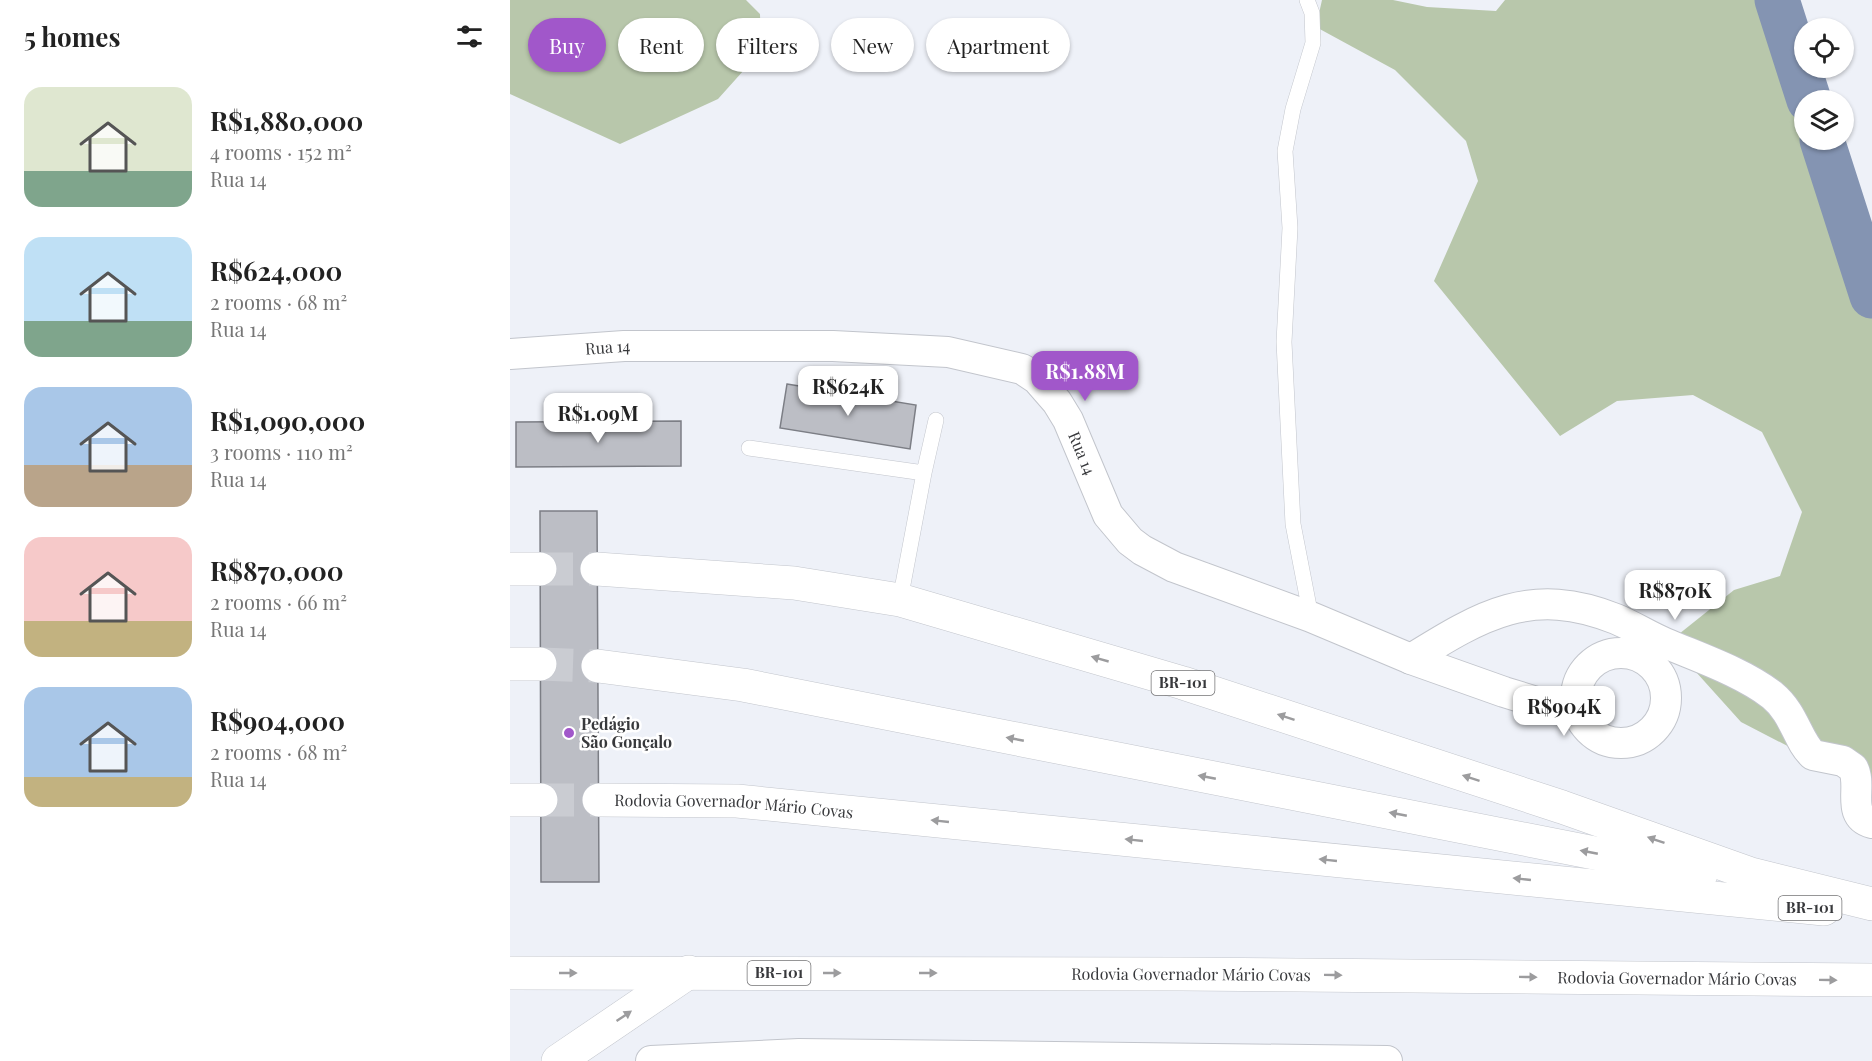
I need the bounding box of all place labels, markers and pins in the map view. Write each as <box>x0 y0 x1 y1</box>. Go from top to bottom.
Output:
pin: R$1.88M <box>1030 351 1140 402</box>
pin: R$624K <box>799 366 897 417</box>
pin: R$1.09M <box>543 393 653 444</box>
pin: R$870K <box>1626 570 1724 621</box>
pin: R$904K <box>1515 686 1613 737</box>
place label: Pedágio São Gonçalo <box>581 713 672 752</box>
marker: Pedágio São Gonçalo <box>562 726 576 740</box>

